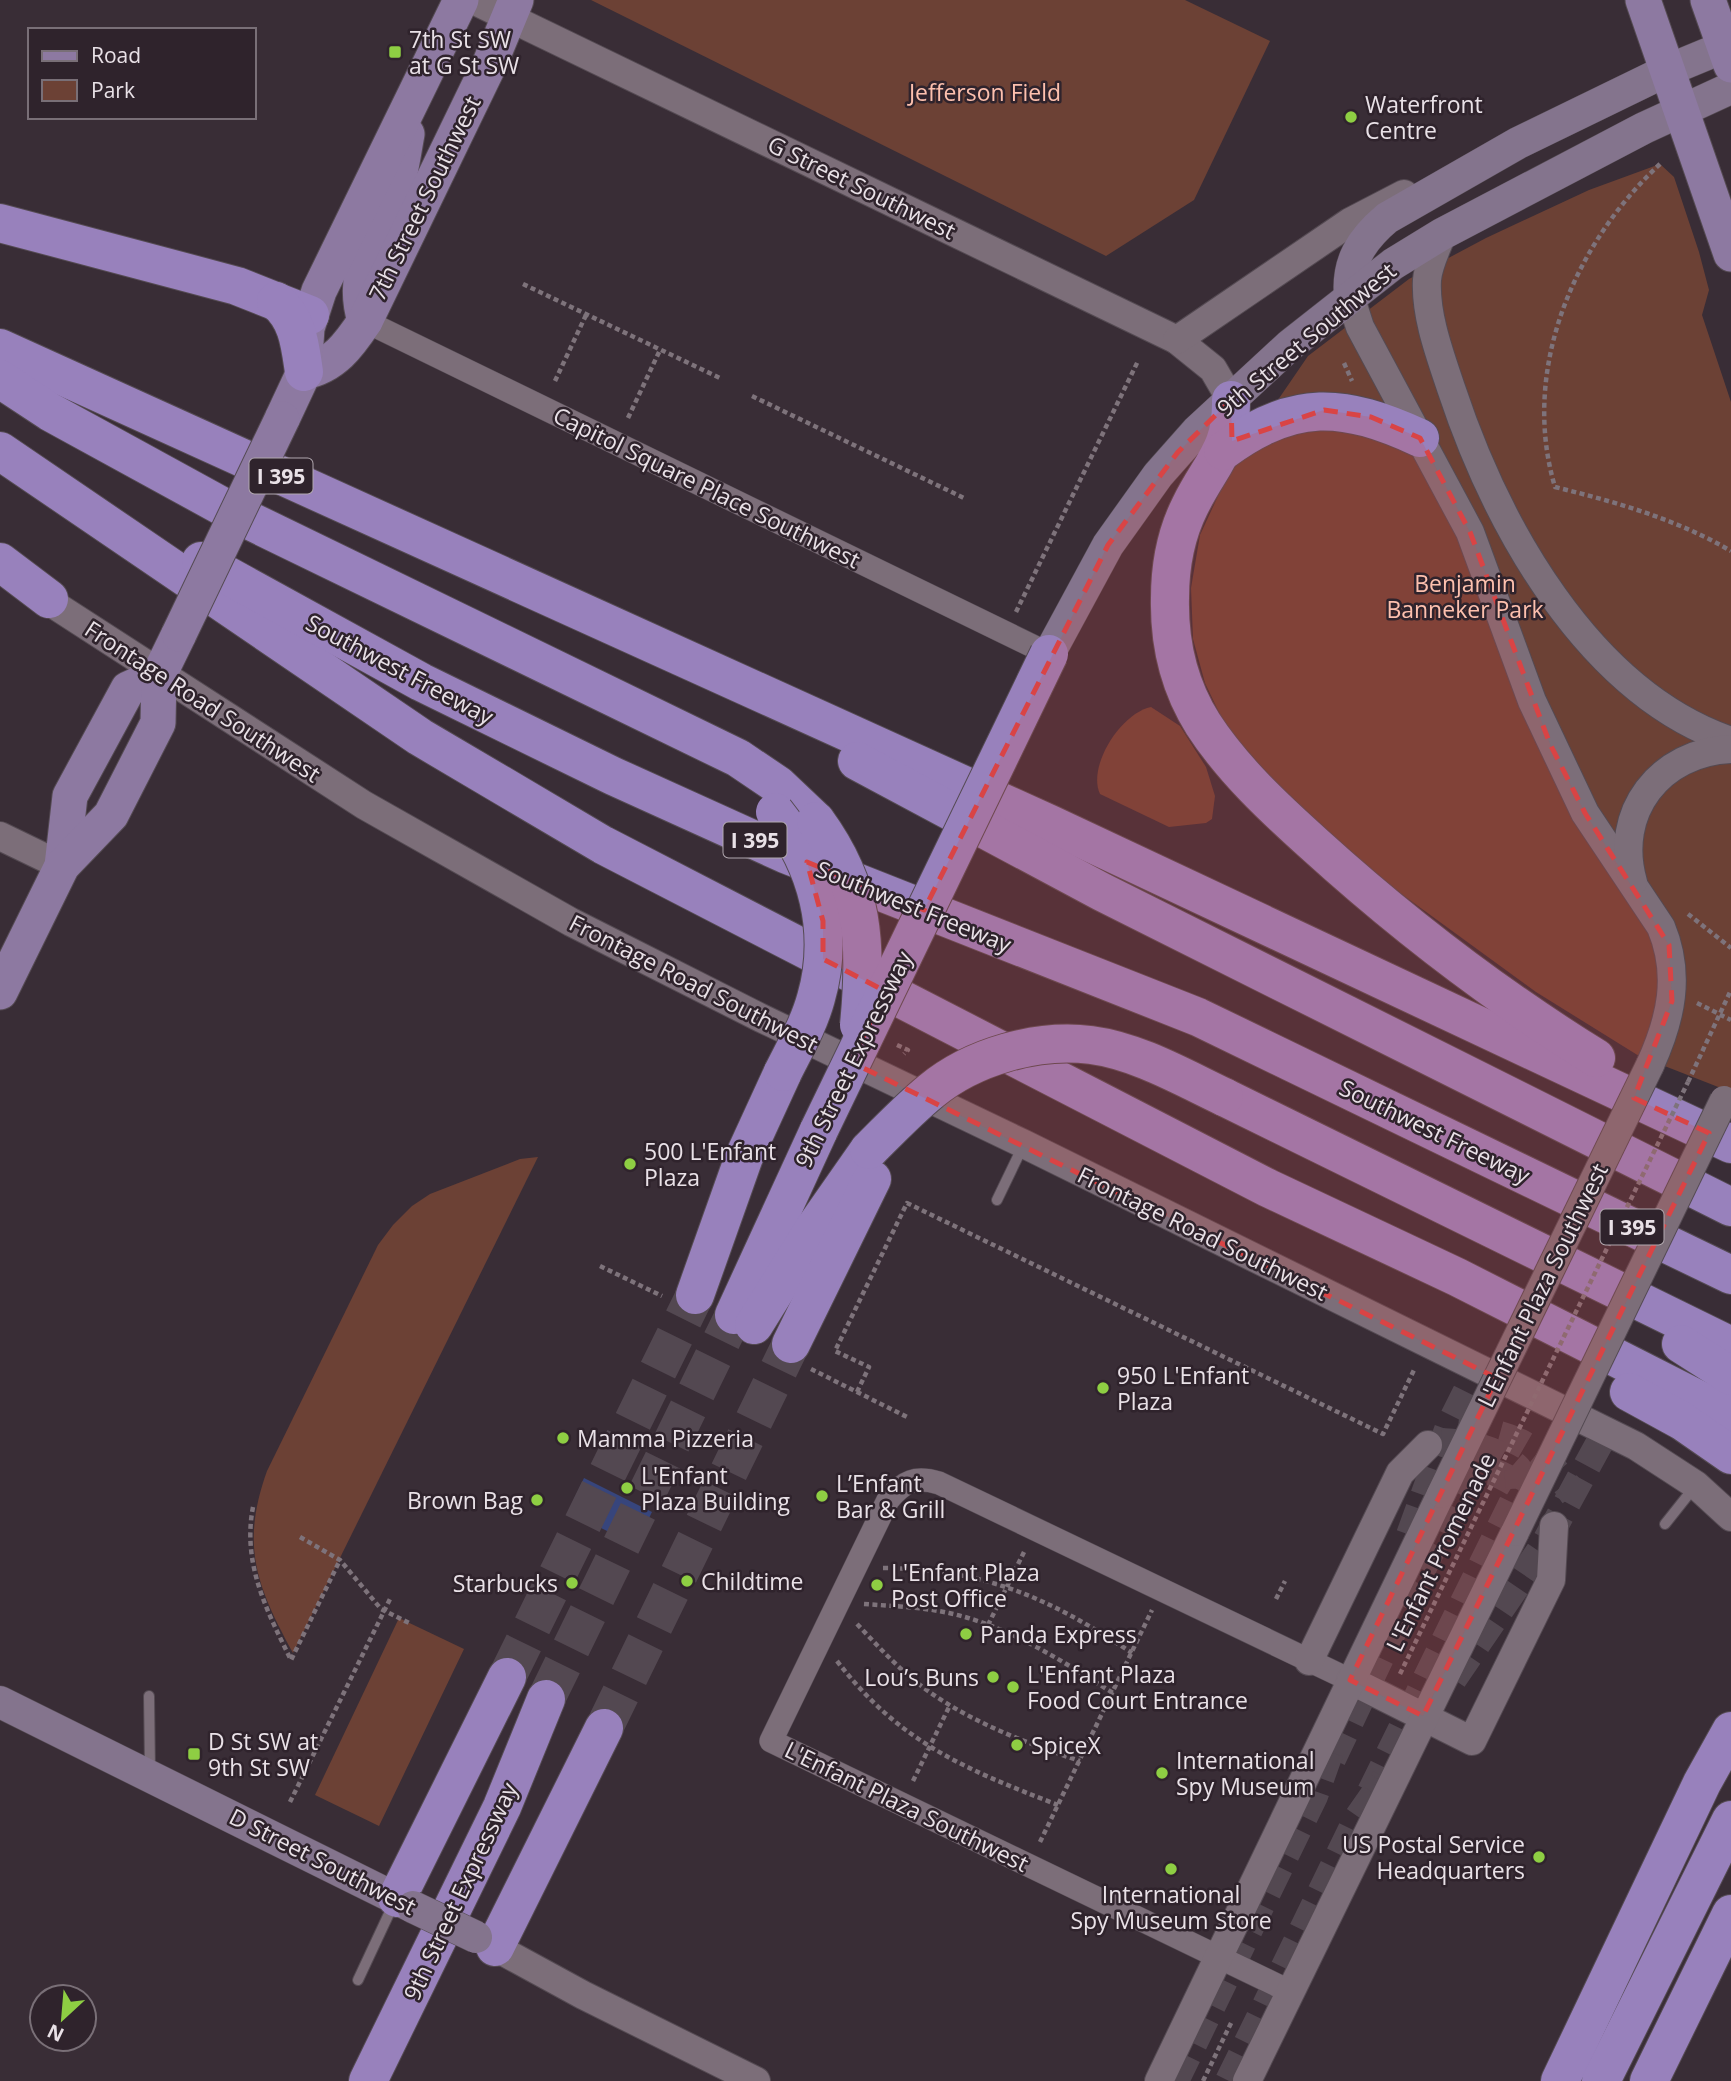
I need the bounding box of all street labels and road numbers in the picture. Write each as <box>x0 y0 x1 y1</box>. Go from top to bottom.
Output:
street label: 7th Street Southwest <box>360 90 488 306</box>
street label: G Street Southwest <box>763 128 961 246</box>
street label: 9th Street Southwest <box>1210 255 1402 423</box>
street label: Capitol Square Place Southwest <box>548 399 866 575</box>
road number: I 395 <box>250 458 312 494</box>
street label: Southwest Freeway <box>301 606 500 732</box>
street label: Frontage Road Southwest <box>79 613 327 789</box>
road number: I 395 <box>724 822 786 858</box>
street label: Southwest Freeway <box>812 852 1017 960</box>
street label: Frontage Road Southwest <box>564 906 824 1060</box>
street label: 9th Street Expressway <box>787 945 920 1172</box>
street label: Southwest Freeway <box>1335 1071 1536 1191</box>
street label: Frontage Road Southwest <box>1072 1158 1334 1308</box>
street label: L'Enfant Plaza Southwest <box>1469 1158 1615 1412</box>
road number: I 395 <box>1600 1210 1664 1244</box>
street label: L'Enfant Promenade <box>1378 1447 1502 1657</box>
street label: L'Enfant Plaza Southwest <box>780 1733 1034 1879</box>
street label: 9th Street Expressway <box>395 1776 525 2005</box>
street label: D Street Southwest <box>224 1800 422 1922</box>

